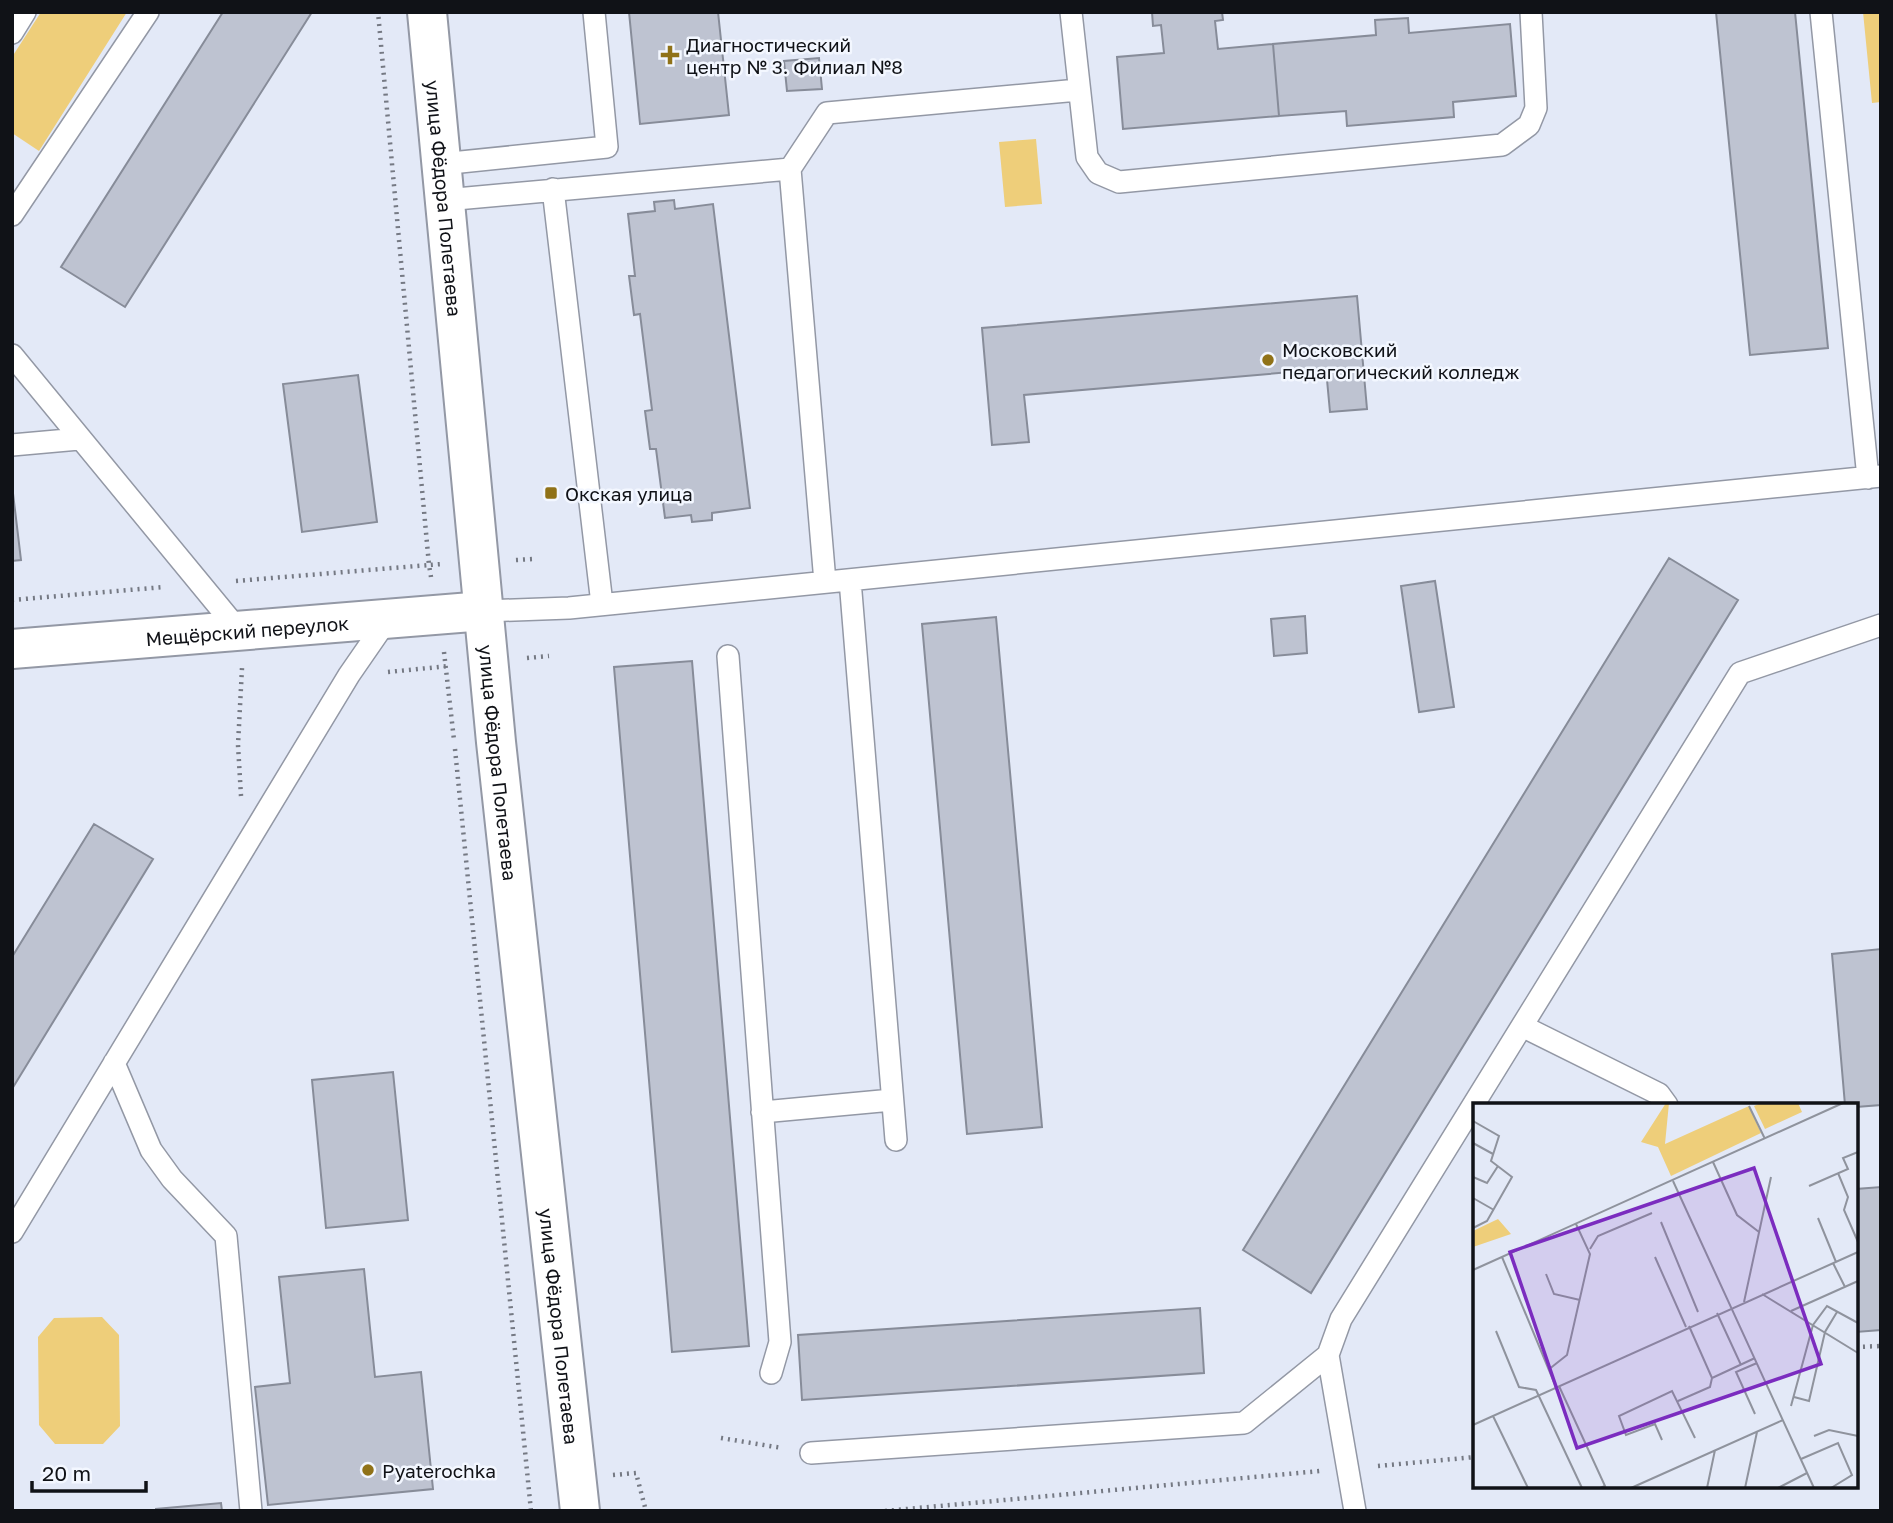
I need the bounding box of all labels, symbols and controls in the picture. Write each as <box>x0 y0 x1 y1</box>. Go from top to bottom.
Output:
place label: Диагностический центр № 3. Филиал №8 <box>686 33 903 78</box>
marker: Диагностический центр № 3. Филиал №8 <box>660 45 680 65</box>
street label: улица Фёдора Полетаева <box>422 79 467 317</box>
place label: Московский педагогический колледж <box>1282 338 1519 383</box>
marker: Московский педагогический колледж <box>1260 352 1276 368</box>
place label: Окская улица <box>565 482 693 505</box>
marker: Окская улица <box>543 485 559 501</box>
street label: Мещёрский переулок <box>145 610 350 650</box>
street label: улица Фёдора Полетаева <box>475 643 523 882</box>
inset map <box>1473 1103 1858 1488</box>
street label: улица Фёдора Полетаева <box>535 1207 584 1446</box>
scale bar <box>32 1450 145 1494</box>
place label: Pyaterochka <box>382 1459 496 1482</box>
text: 20 m <box>42 1460 91 1486</box>
marker: Pyaterochka <box>360 1462 376 1478</box>

